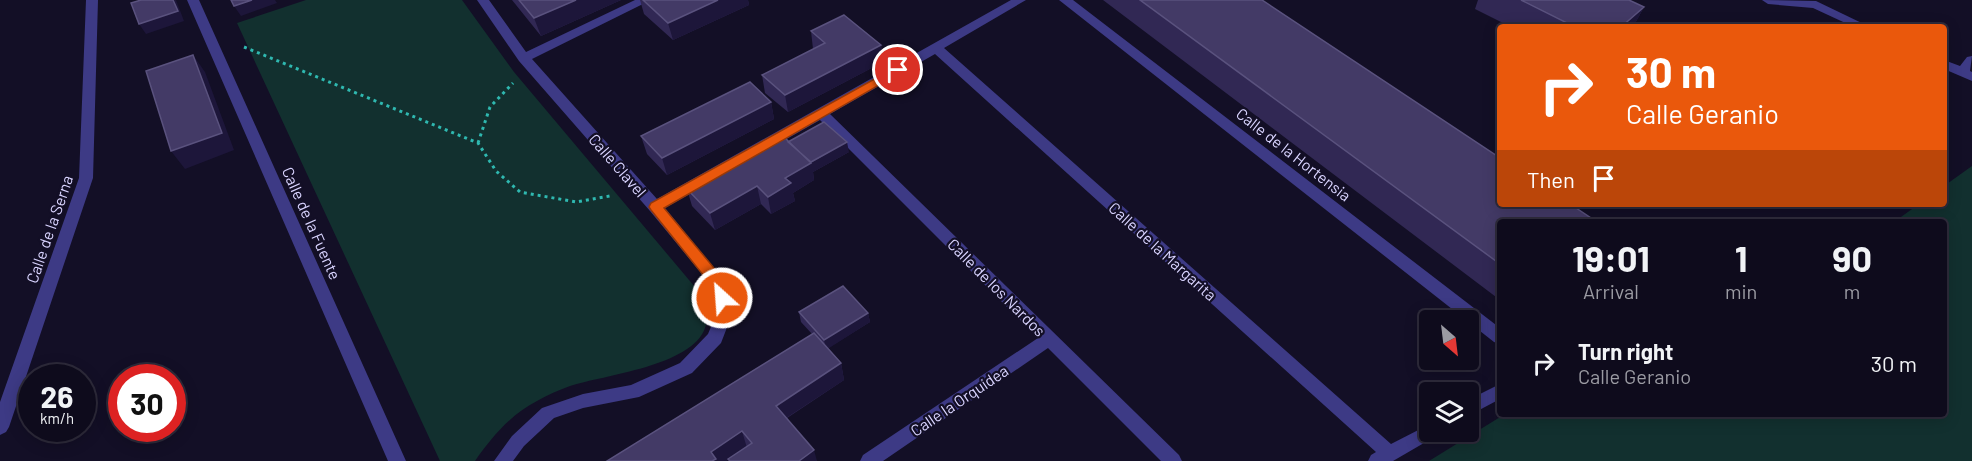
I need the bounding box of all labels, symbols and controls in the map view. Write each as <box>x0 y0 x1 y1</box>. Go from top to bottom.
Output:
pin <box>872 44 923 95</box>
text: 30 m <box>1626 46 1716 96</box>
icon: right <box>1527 48 1605 126</box>
icon: arrive <box>881 53 914 86</box>
text: Calle Geranio <box>1626 97 1779 129</box>
street label: Calle de la Hortensia <box>1233 103 1355 205</box>
street label: Calle Clavel <box>585 129 651 201</box>
icon: arrive <box>1587 162 1620 195</box>
street label: Calle de la Fuente <box>279 164 345 282</box>
text: Then <box>1527 166 1575 192</box>
street label: Calle de la Serna <box>22 173 76 285</box>
street label: Calle de la Margarita <box>1105 198 1221 304</box>
street label: Calle de los Nardos <box>944 234 1050 340</box>
text: 19:01 <box>1572 236 1650 279</box>
text: 1 <box>1735 236 1747 279</box>
text: 90 <box>1832 236 1872 279</box>
position arrow <box>690 266 754 330</box>
text: Arrival <box>1583 279 1639 303</box>
text: min <box>1725 279 1757 303</box>
text: m <box>1844 279 1860 303</box>
north arrow <box>1419 310 1479 370</box>
map controls <box>1419 310 1479 442</box>
text: Turn right <box>1578 338 1673 364</box>
icon: right <box>1527 347 1560 380</box>
text: 30 m <box>1871 350 1917 376</box>
street label: Calle la Orquídea <box>907 360 1011 440</box>
speed limit sign: 30 <box>108 364 186 442</box>
text: Calle Geranio <box>1578 364 1691 388</box>
text: 26 <box>41 378 73 414</box>
button: layers <box>1419 382 1479 442</box>
text: km/h <box>40 409 74 427</box>

